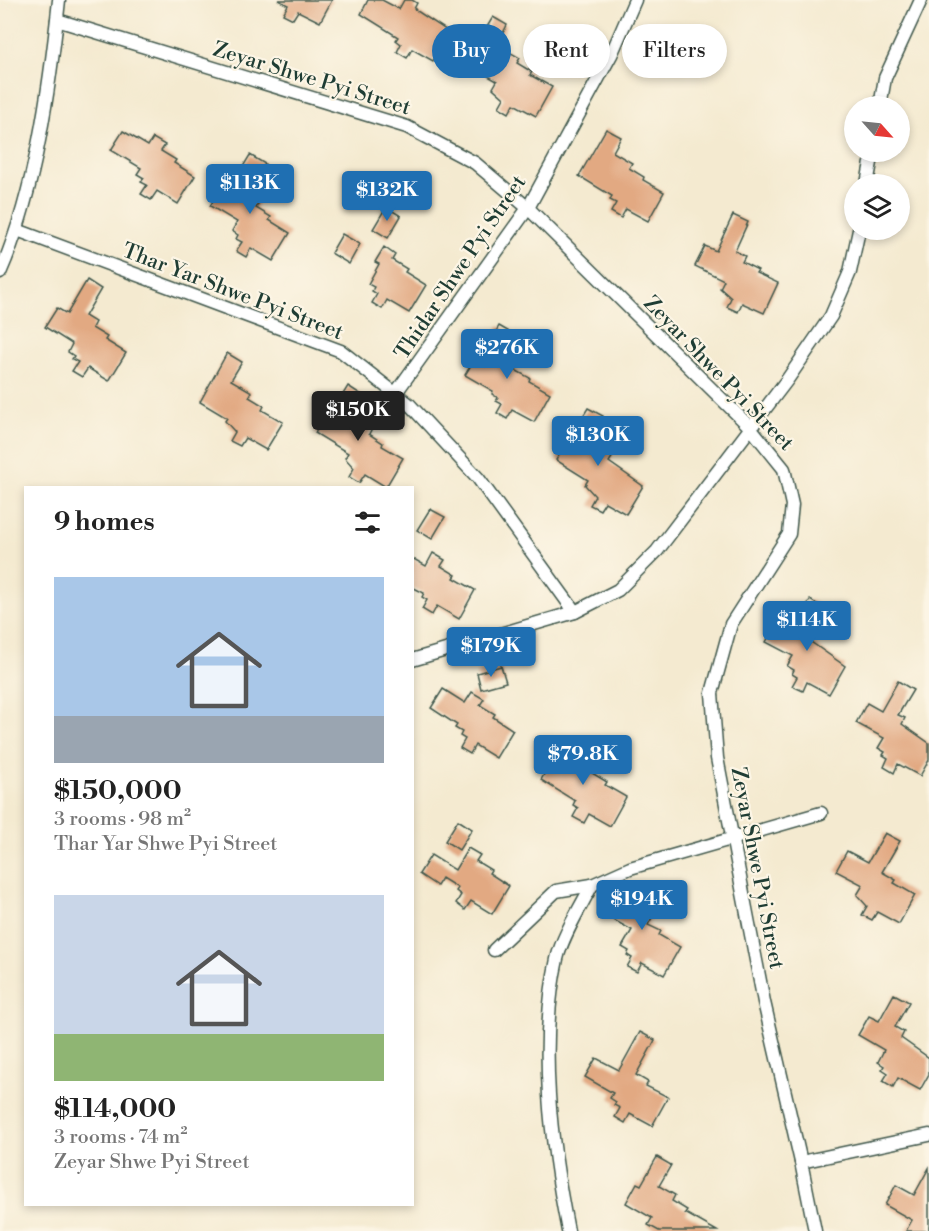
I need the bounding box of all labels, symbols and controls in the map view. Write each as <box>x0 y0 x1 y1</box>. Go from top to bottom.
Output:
chip: Buy <box>432 24 511 78</box>
chip: Rent <box>523 24 610 78</box>
chip: Filters <box>622 24 727 78</box>
street label: Zeyar Shwe Pyi Street <box>210 37 414 122</box>
north arrow <box>844 96 910 162</box>
map controls <box>844 96 910 240</box>
pin: $113K <box>208 164 292 215</box>
street label: Thidar Shwe Pyi Street <box>389 170 533 365</box>
text: $113K <box>220 171 280 196</box>
pin: $132K <box>345 171 429 222</box>
button: layers <box>844 174 910 240</box>
text: $132K <box>356 178 418 203</box>
street label: Thar Yar Shwe Pyi Street <box>118 238 347 346</box>
street label: Zeyar Shwe Pyi Street <box>638 291 799 457</box>
pin: $276K <box>465 329 549 380</box>
text: $276K <box>475 336 539 361</box>
pin: $150K <box>316 391 400 442</box>
text: $150K <box>326 398 390 423</box>
pin: $130K <box>556 416 640 467</box>
text: $130K <box>566 423 630 448</box>
text: 9 homes <box>54 506 155 538</box>
icon: filters <box>351 506 384 539</box>
pin: $114K <box>765 601 849 652</box>
text: $114K <box>777 608 837 633</box>
icon: home <box>165 616 273 724</box>
pin: $179K <box>449 627 533 678</box>
text: $179K <box>461 634 521 659</box>
pin: $79.8K <box>534 735 632 786</box>
text: $79.8K <box>548 742 618 767</box>
street label: Zeyar Shwe Pyi Street <box>725 765 789 972</box>
text: $150,000 <box>54 775 182 807</box>
text: 3 rooms · 98 m² <box>54 807 191 832</box>
text: Thar Yar Shwe Pyi Street <box>54 832 277 857</box>
pin: $194K <box>600 880 684 931</box>
text: $194K <box>610 887 674 912</box>
icon: home <box>165 934 273 1042</box>
text: $114,000 <box>54 1093 176 1125</box>
text: 3 rooms · 74 m² <box>54 1125 187 1150</box>
text: Zeyar Shwe Pyi Street <box>54 1150 250 1175</box>

